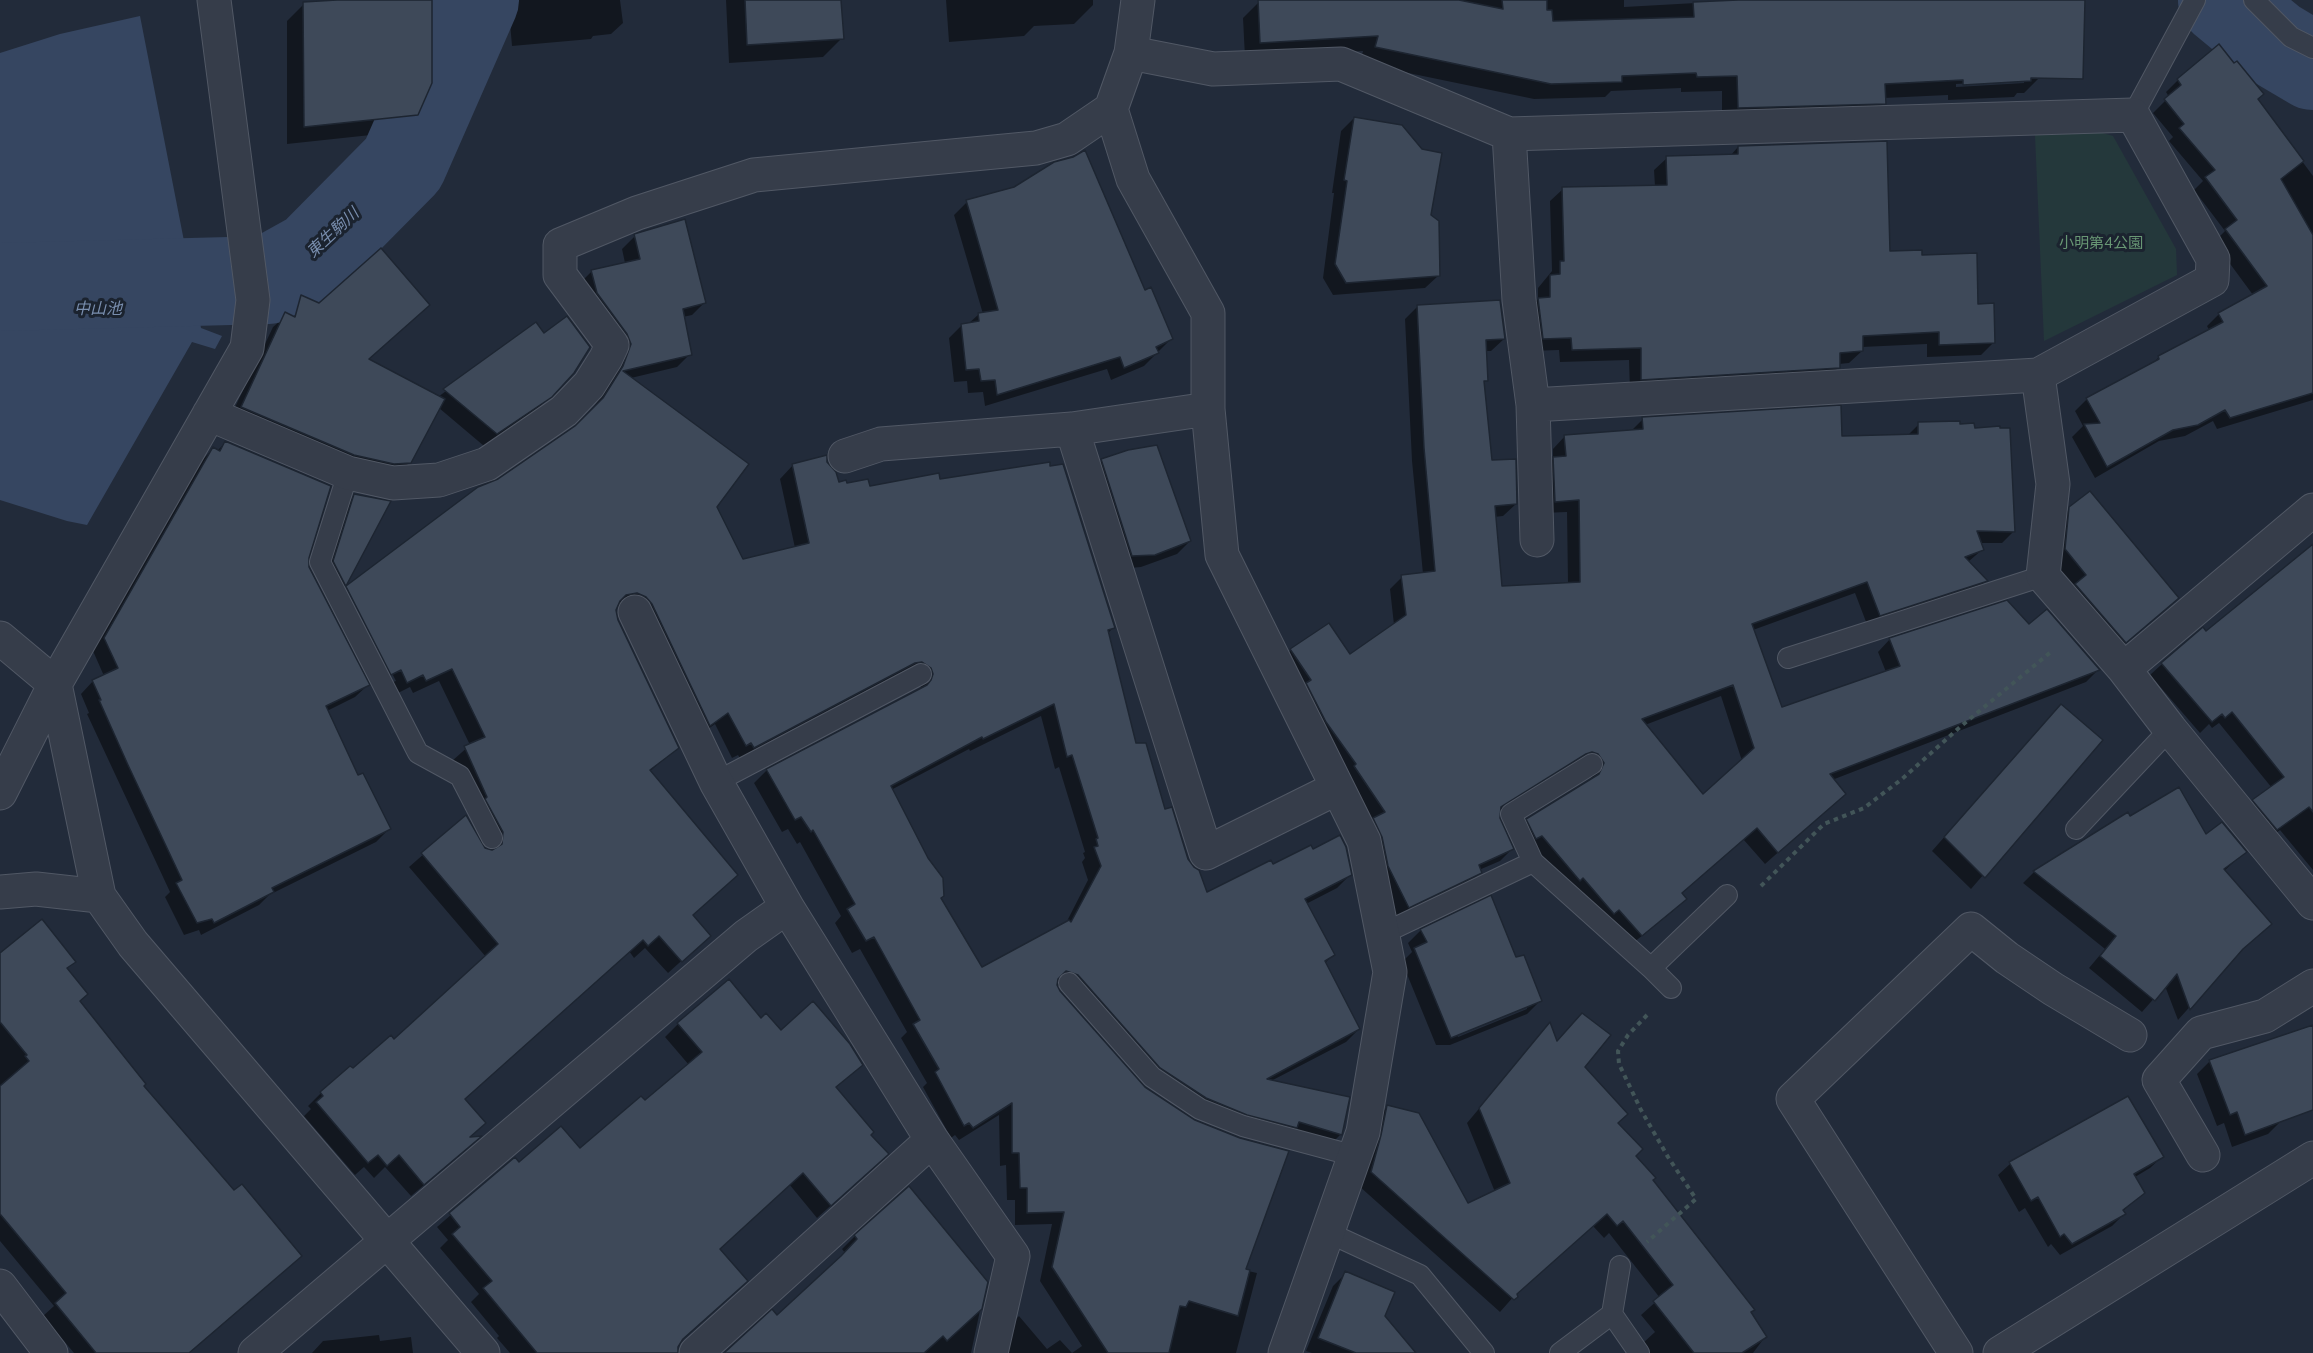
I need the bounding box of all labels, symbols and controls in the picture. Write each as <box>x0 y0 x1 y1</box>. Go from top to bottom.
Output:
water label: 東生駒川 <box>303 204 363 262</box>
park label: 小明第4公園 <box>2059 234 2143 252</box>
water label: 中山池 <box>74 299 122 319</box>

